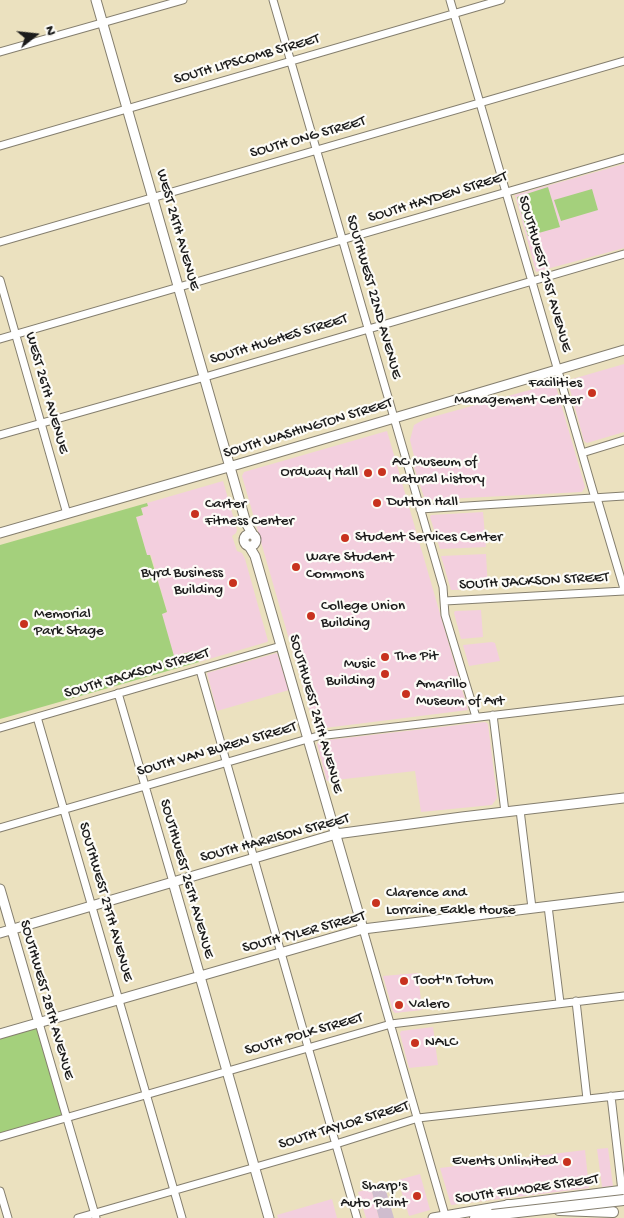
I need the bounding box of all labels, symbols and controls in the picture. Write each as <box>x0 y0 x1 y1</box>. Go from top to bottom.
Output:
north arrow <box>10 10 60 60</box>
text: N <box>40 24 59 37</box>
street label: SOUTH LIPSCOMB STREET <box>172 31 322 89</box>
street label: SOUTH ONG STREET <box>248 113 368 163</box>
street label: WEST 24TH AVENUE <box>151 167 203 293</box>
street label: SOUTH HAYDEN STREET <box>366 168 510 228</box>
street label: SOUTHWEST 21ST AVENUE <box>513 194 575 354</box>
street label: SOUTHWEST 22ND AVENUE <box>341 213 405 381</box>
street label: SOUTH HUGHES STREET <box>208 311 350 369</box>
street label: WEST 26TH AVENUE <box>20 330 72 456</box>
place label: Facilities Management Center <box>454 375 582 410</box>
marker: Facilities Management Center <box>586 387 598 399</box>
street label: SOUTH WASHINGTON STREET <box>221 395 395 463</box>
place label: AC Museum of natural history <box>392 454 485 489</box>
place label: Ordway Hall <box>280 464 358 482</box>
marker: AC Museum of natural history <box>376 466 388 478</box>
marker: Ordway Hall <box>362 467 374 479</box>
place label: Dutton Hall <box>387 494 458 512</box>
place label: Carter Fitness Center <box>205 496 294 531</box>
marker: Dutton Hall <box>371 497 383 509</box>
marker: Carter Fitness Center <box>189 508 201 520</box>
place label: Student Services Center <box>355 529 502 547</box>
marker: Student Services Center <box>339 532 351 544</box>
place label: Ware Student Commons <box>306 549 394 584</box>
marker: Ware Student Commons <box>290 561 302 573</box>
place label: Byrd Business Building <box>141 565 223 600</box>
street label: SOUTH JACKSON STREET <box>459 569 609 595</box>
marker: Byrd Business Building <box>227 577 239 589</box>
place label: College Union Building <box>321 598 405 633</box>
place label: Memorial Park Stage <box>34 606 104 641</box>
marker: College Union Building <box>305 610 317 622</box>
marker: Memorial Park Stage <box>18 618 30 630</box>
street label: SOUTHWEST 24TH AVENUE <box>284 633 346 795</box>
street label: SOUTH JACKSON STREET <box>62 645 212 703</box>
place label: The Pit <box>395 648 438 666</box>
marker: The Pit <box>379 651 391 663</box>
place label: Music Building <box>326 656 375 691</box>
marker: Music Building <box>379 668 391 680</box>
place label: Amarillo Museum of Art <box>416 676 504 711</box>
marker: Amarillo Museum of Art <box>400 688 412 700</box>
street label: SOUTH VAN BUREN STREET <box>135 719 299 781</box>
street label: SOUTHWEST 26TH AVENUE <box>155 797 217 961</box>
street label: SOUTH HARRISON STREET <box>198 810 352 868</box>
street label: SOUTHWEST 27TH AVENUE <box>74 820 136 984</box>
place label: Clarence and Lorraine Eakle House <box>386 885 516 920</box>
marker: Clarence and Lorraine Eakle House <box>370 897 382 909</box>
street label: SOUTH TYLER STREET <box>241 908 367 958</box>
street label: SOUTHWEST 28TH AVENUE <box>15 918 77 1082</box>
place label: Toot'n Totum <box>414 972 493 990</box>
marker: Toot'n Totum <box>398 975 410 987</box>
place label: Valero <box>409 996 450 1014</box>
marker: Valero <box>393 999 405 1011</box>
street label: SOUTH POLK STREET <box>243 1010 365 1060</box>
place label: NALC <box>425 1034 457 1052</box>
marker: NALC <box>409 1037 421 1049</box>
street label: SOUTH TAYLOR STREET <box>277 1098 411 1154</box>
place label: Events Unlimited <box>452 1153 557 1171</box>
marker: Events Unlimited <box>561 1156 573 1168</box>
street label: SOUTH FILMORE STREET <box>454 1171 600 1209</box>
place label: Sharp's Auto Paint <box>341 1178 407 1213</box>
marker: Sharp's Auto Paint <box>411 1190 423 1202</box>

